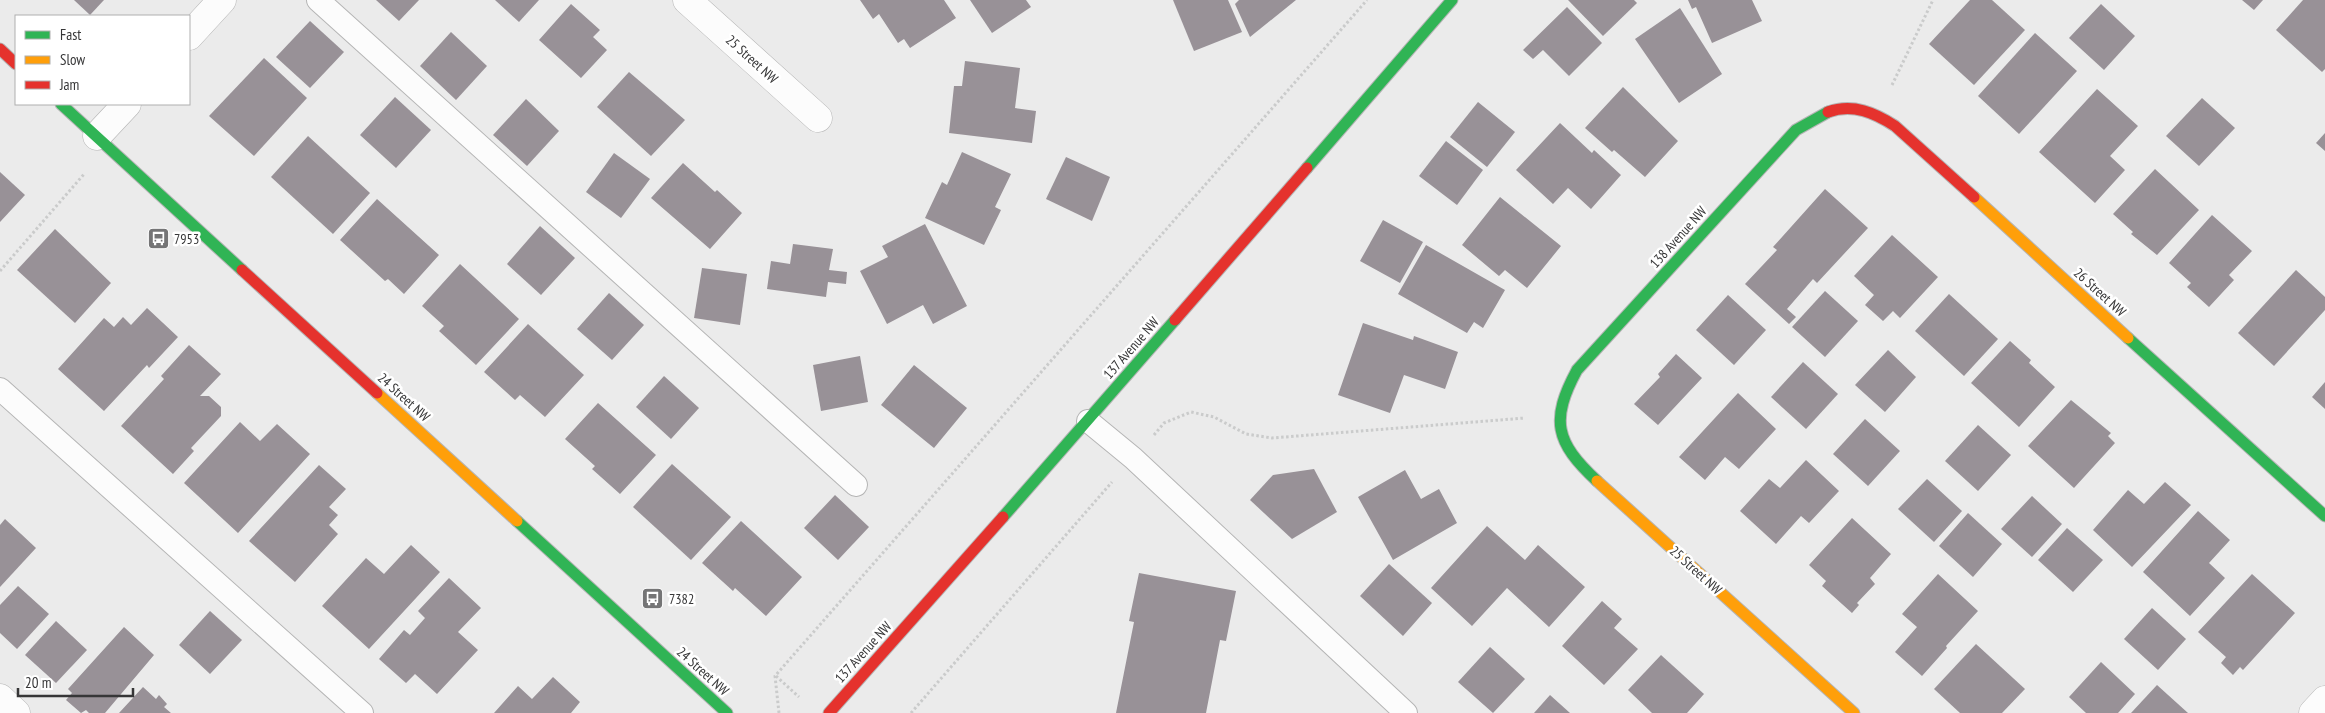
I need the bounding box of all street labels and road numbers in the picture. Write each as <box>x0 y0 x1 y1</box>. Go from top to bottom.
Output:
street label: 25 Street NW <box>722 31 782 88</box>
street label: 138 Avenue NW <box>1646 202 1711 272</box>
street label: 26 Street NW <box>2070 264 2130 321</box>
street label: 137 Avenue NW <box>1099 313 1163 383</box>
street label: 24 Street NW <box>374 369 434 426</box>
street label: 25 Street NW <box>1666 542 1726 599</box>
street label: 137 Avenue NW <box>831 617 896 686</box>
street label: 24 Street NW <box>673 643 733 700</box>

